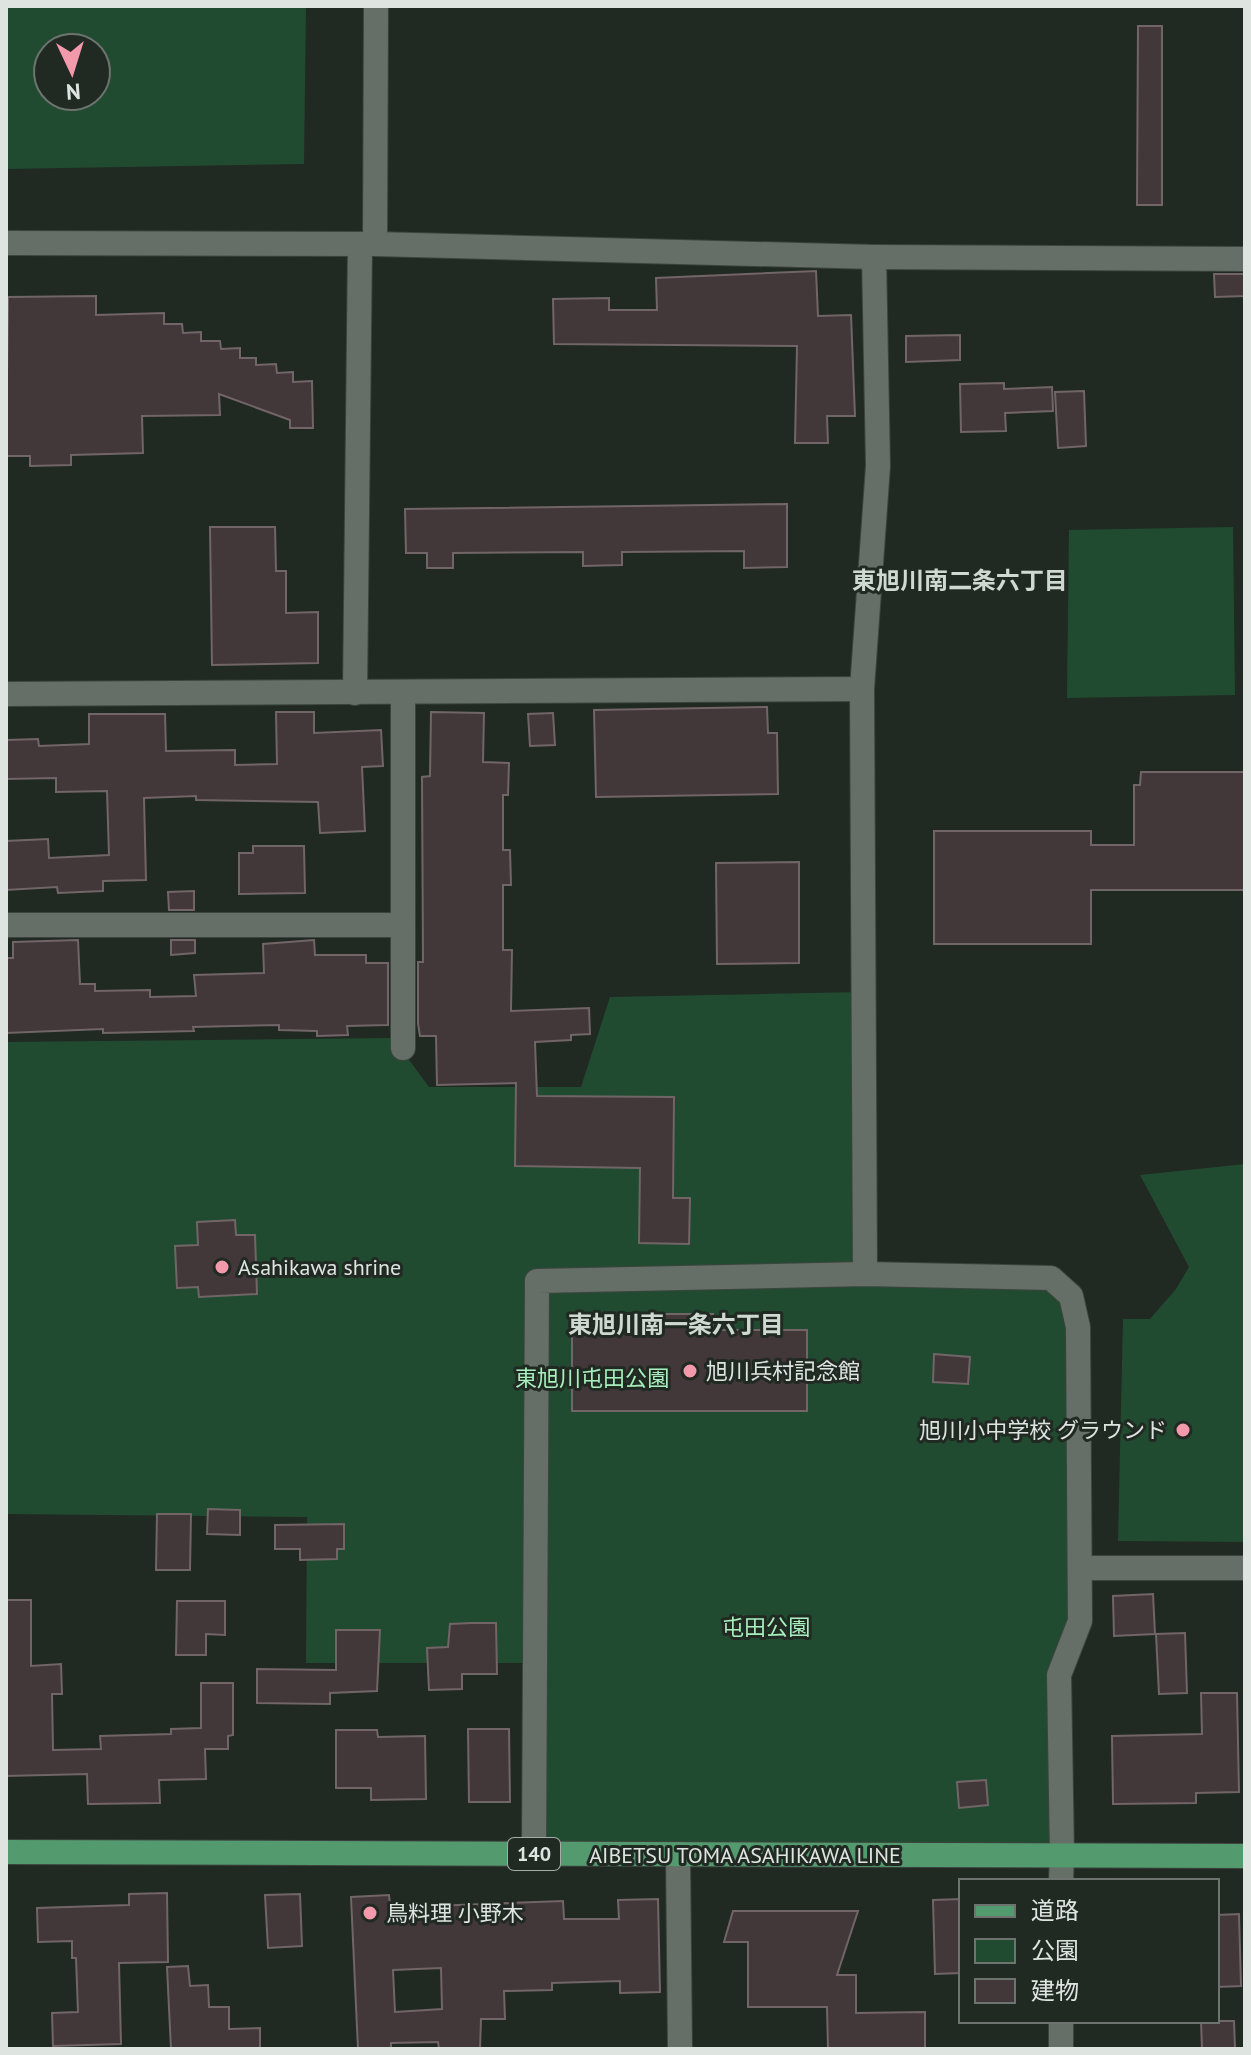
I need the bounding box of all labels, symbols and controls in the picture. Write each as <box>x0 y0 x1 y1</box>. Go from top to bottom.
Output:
north arrow <box>32 32 112 112</box>
text: N <box>65 77 82 106</box>
district label: 東旭川南二条六丁目 <box>852 565 1068 596</box>
place label: Asahikawa shrine <box>238 1253 401 1281</box>
marker: Asahikawa shrine <box>213 1258 231 1276</box>
district label: 東旭川南一条六丁目 <box>568 1309 784 1340</box>
place label: 旭川兵村記念館 <box>706 1357 860 1385</box>
marker: 旭川兵村記念館 <box>681 1362 699 1380</box>
park label: 東旭川屯田公園 <box>515 1364 669 1392</box>
place label: 旭川小中学校 グラウンド <box>919 1416 1167 1444</box>
marker: 旭川小中学校 グラウンド <box>1174 1421 1192 1439</box>
park label: 屯田公園 <box>722 1613 810 1641</box>
road number: 140 <box>508 1838 560 1870</box>
street label: AIBETSU TOMA ASAHIKAWA LINE <box>589 1841 901 1869</box>
legend <box>959 1879 1219 2023</box>
text: 道路 <box>1031 1895 1079 1926</box>
place label: 鳥料理 小野木 <box>386 1899 524 1927</box>
marker: 鳥料理 小野木 <box>361 1904 379 1922</box>
text: 公園 <box>1031 1935 1079 1966</box>
text: 建物 <box>1031 1975 1079 2006</box>

